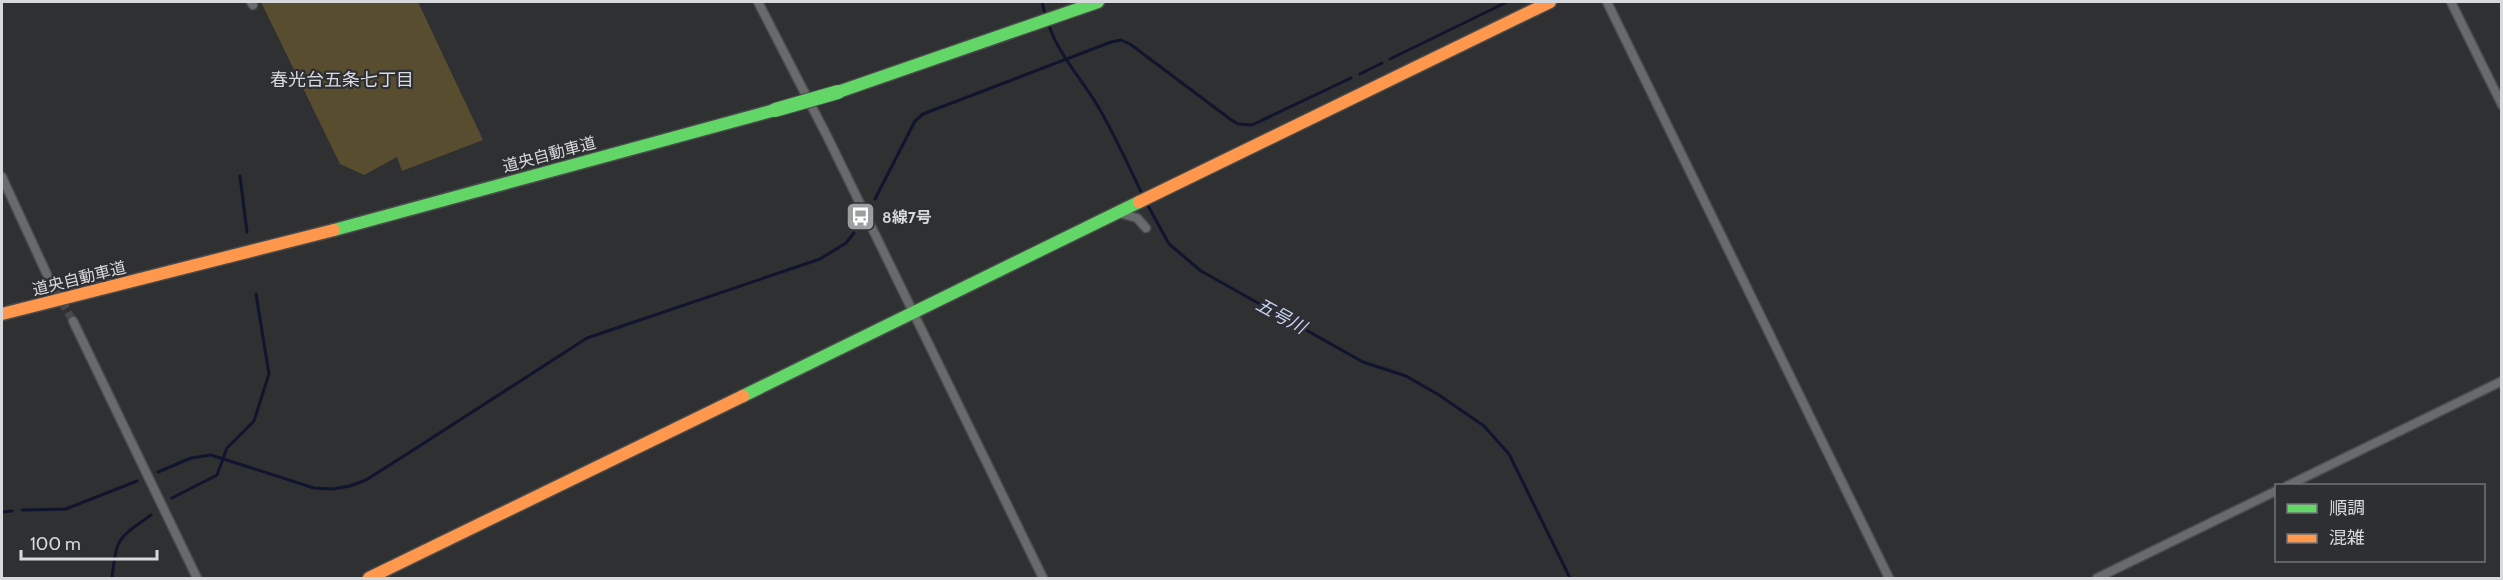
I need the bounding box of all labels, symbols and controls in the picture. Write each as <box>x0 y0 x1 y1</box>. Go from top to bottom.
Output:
district label: 春光台五条七丁目 <box>270 69 414 91</box>
street label: 道央自動車道 <box>500 133 598 176</box>
bus stop icon: 8線7号 <box>845 201 877 233</box>
place label: 8線7号 <box>882 208 932 227</box>
street label: 道央自動車道 <box>30 258 128 299</box>
water label: 五号川 <box>1252 293 1312 340</box>
legend <box>2275 484 2485 562</box>
text: 順調 <box>2329 497 2365 519</box>
scale bar <box>21 523 158 561</box>
text: 混雑 <box>2329 527 2365 549</box>
text: 100 m <box>30 533 81 555</box>

